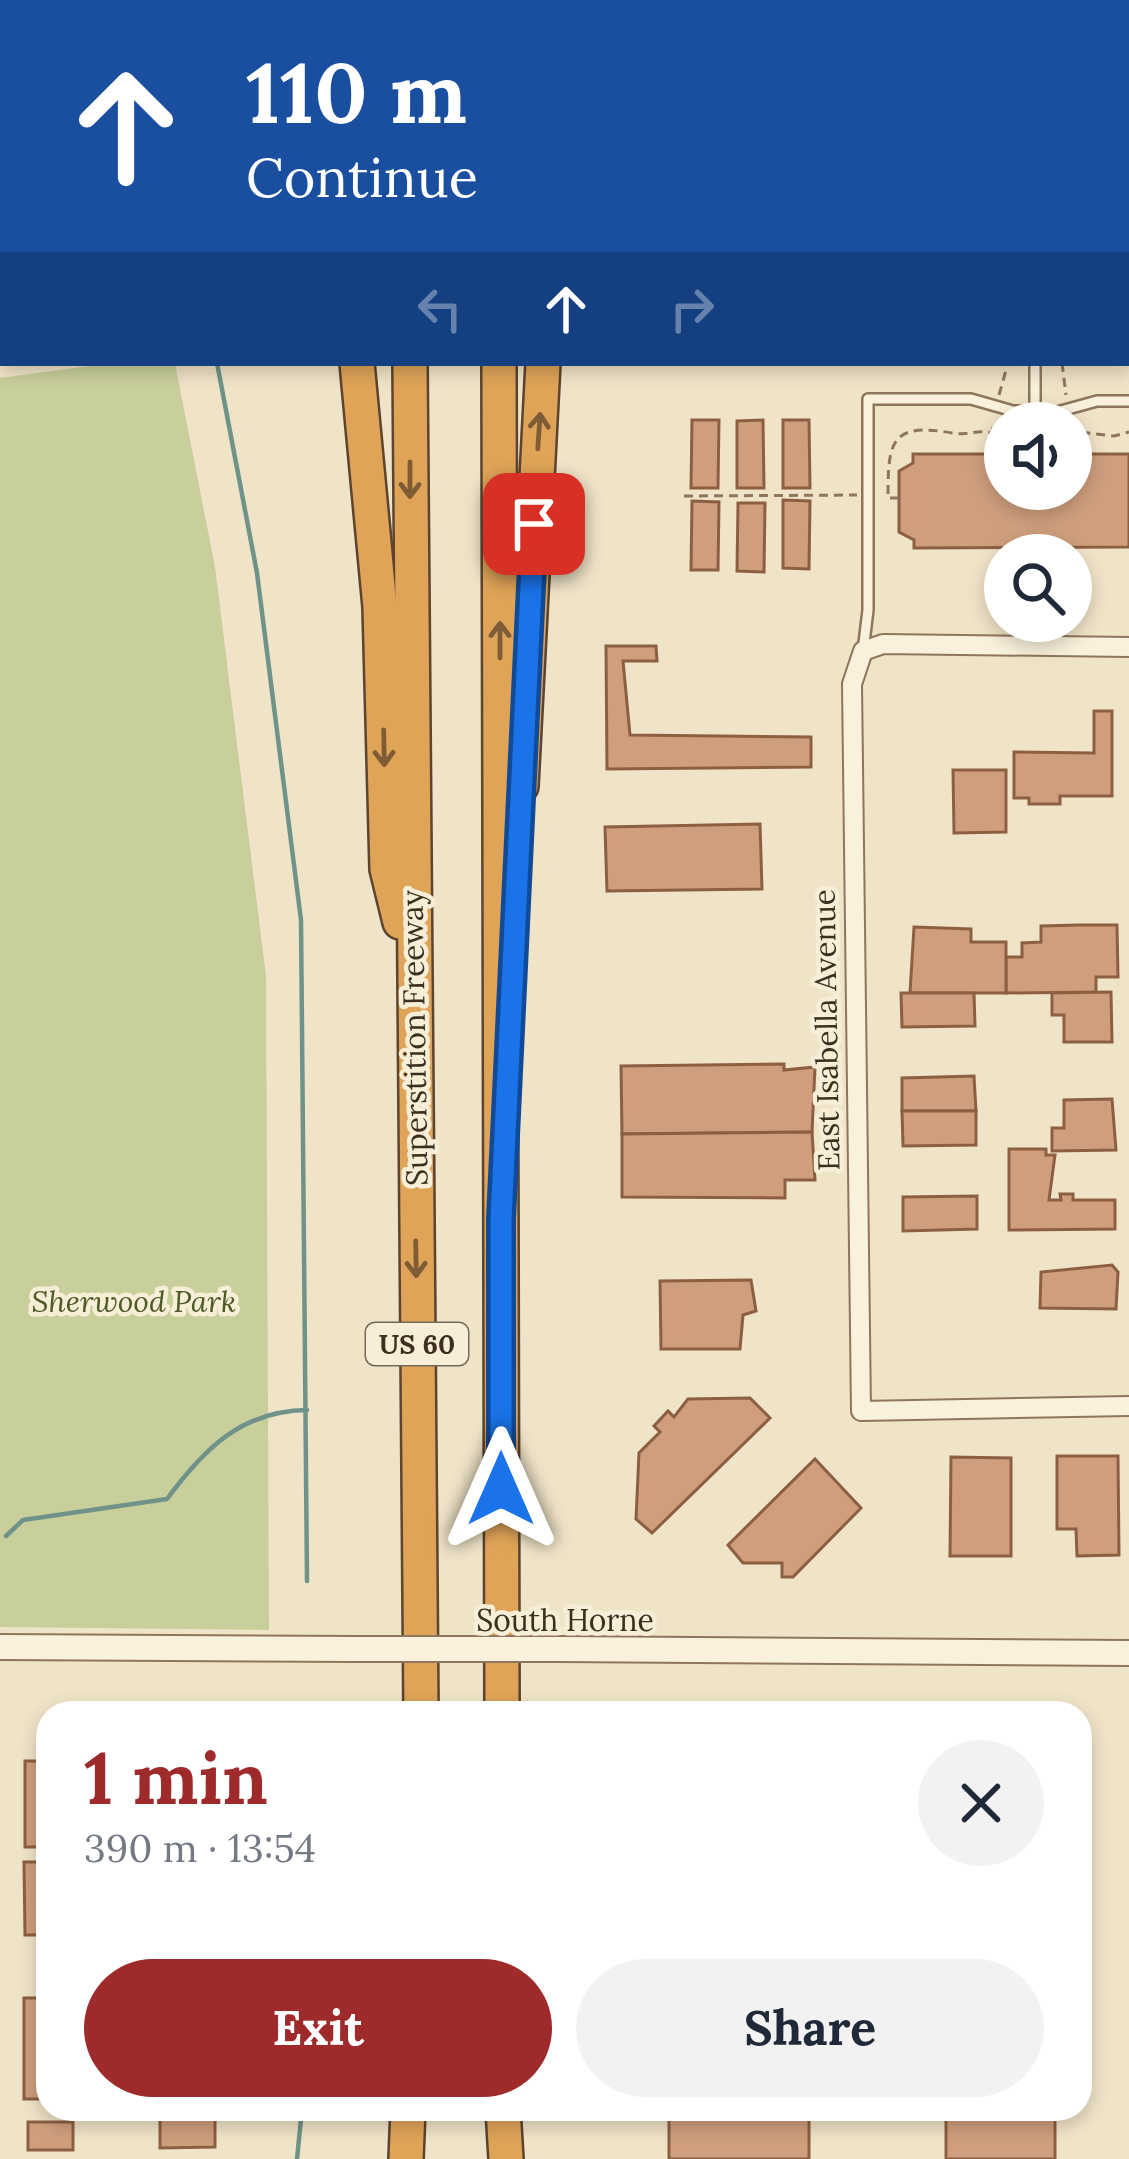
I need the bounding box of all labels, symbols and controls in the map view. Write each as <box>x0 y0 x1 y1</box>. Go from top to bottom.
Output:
text: 110 m <box>246 38 467 146</box>
icon: ahead <box>48 48 204 204</box>
text: Continue <box>246 143 478 212</box>
icon: left <box>407 276 473 342</box>
icon: ahead <box>533 276 599 342</box>
icon: right <box>659 276 725 342</box>
map controls <box>984 402 1092 642</box>
button: sound <box>984 402 1092 510</box>
one-way arrow <box>527 412 550 451</box>
one-way arrow <box>399 460 421 499</box>
pin <box>483 473 585 575</box>
icon: arrive <box>501 491 567 557</box>
button: search <box>984 534 1092 642</box>
one-way arrow <box>489 621 511 660</box>
one-way arrow <box>372 728 395 767</box>
street label: East Isabella Avenue <box>805 889 847 1171</box>
street label: Superstition Freeway <box>392 890 437 1186</box>
one-way arrow <box>405 1239 427 1278</box>
park label: Sherwood Park <box>32 1282 236 1320</box>
road number: US 60 <box>366 1323 468 1365</box>
position arrow <box>438 1426 564 1552</box>
street label: South Horne <box>476 1601 654 1639</box>
text: 1 min <box>84 1732 268 1824</box>
button: close <box>918 1740 1044 1866</box>
text: 390 m · 13:54 <box>84 1823 316 1873</box>
button: Exit <box>84 1959 552 2097</box>
button: Share <box>576 1959 1044 2097</box>

